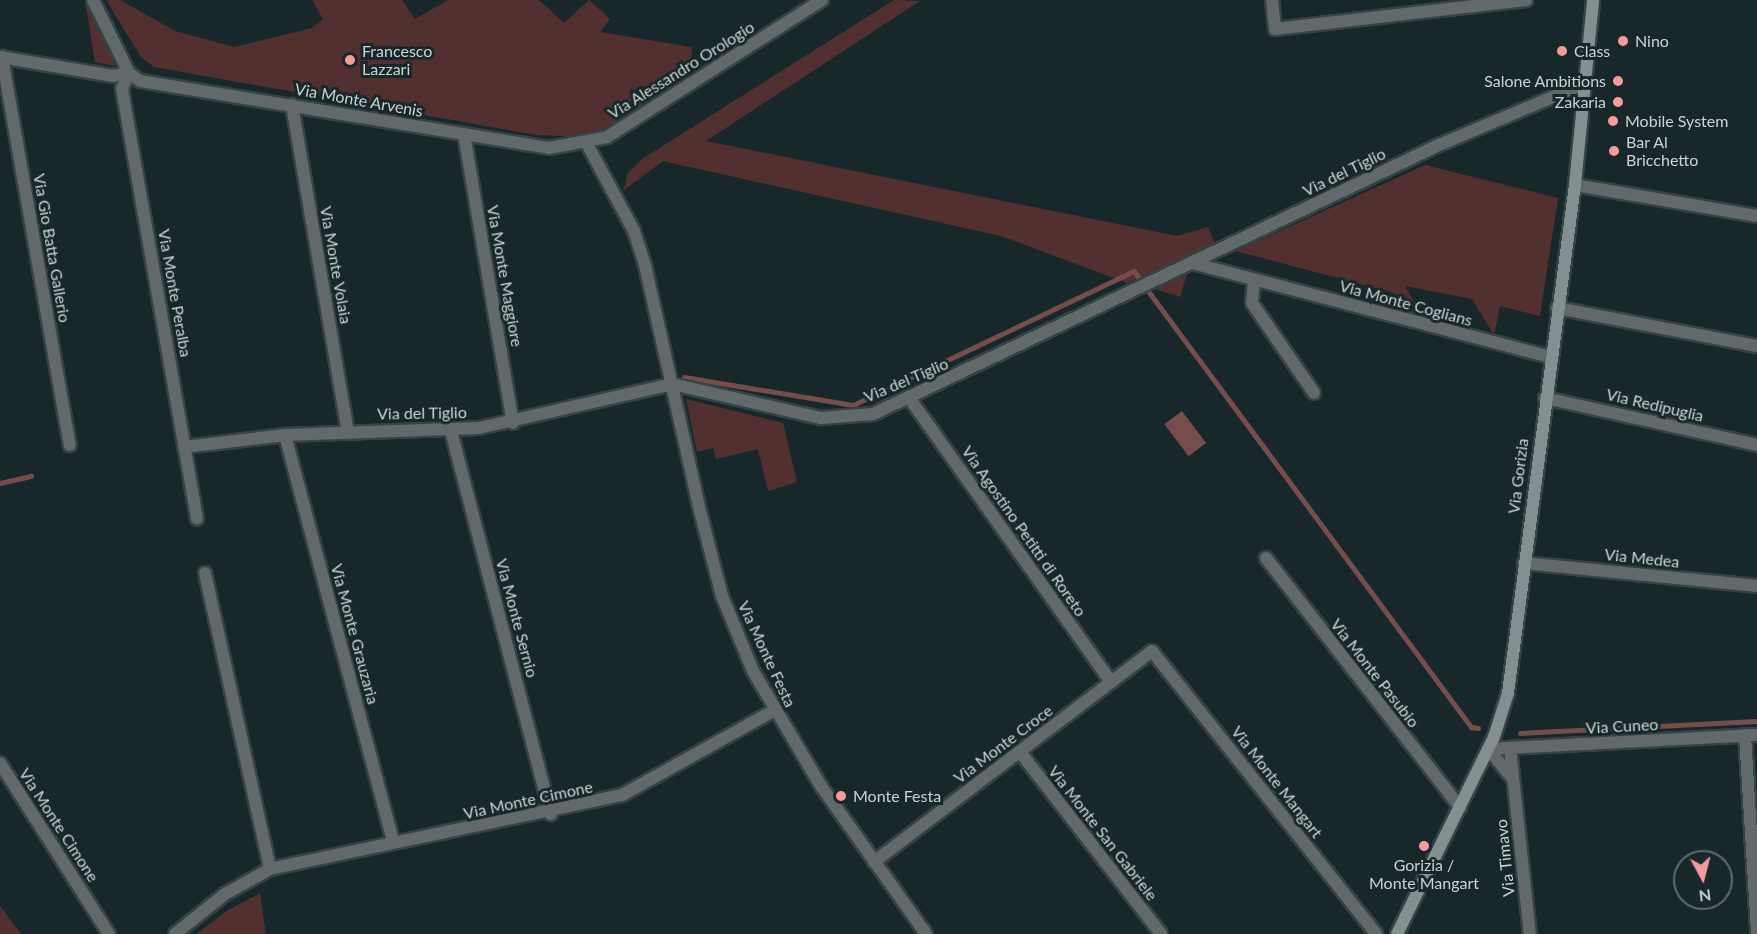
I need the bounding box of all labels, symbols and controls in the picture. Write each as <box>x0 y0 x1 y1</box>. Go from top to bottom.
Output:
street label: Via Alessandro Orologio <box>604 17 758 123</box>
place label: Nino <box>1635 31 1669 51</box>
marker: Nino <box>1616 34 1630 48</box>
place label: Francesco Lazzari <box>362 41 432 79</box>
place label: Class <box>1574 41 1610 61</box>
marker: Class <box>1555 44 1569 58</box>
marker: Francesco Lazzari <box>343 53 357 67</box>
place label: Salone Ambitions <box>1484 71 1606 91</box>
marker: Salone Ambitions <box>1611 74 1625 88</box>
street label: Via Monte Arvenis <box>293 79 425 121</box>
place label: Zakaria <box>1555 92 1606 112</box>
marker: Zakaria <box>1611 95 1625 109</box>
place label: Mobile System <box>1625 111 1728 131</box>
marker: Mobile System <box>1606 114 1620 128</box>
place label: Bar Al Bricchetto <box>1626 132 1698 170</box>
street label: Via del Tiglio <box>1299 144 1389 200</box>
marker: Bar Al Bricchetto <box>1607 144 1621 158</box>
street label: Via Gio Batta Gallerio <box>29 172 75 324</box>
street label: Via Monte Volaia <box>316 204 356 326</box>
street label: Via Monte Maggiore <box>483 204 527 348</box>
street label: Via Monte Peralba <box>154 228 196 358</box>
street label: Via Monte Coglians <box>1337 276 1475 330</box>
street label: Via del Tiglio <box>861 354 951 406</box>
street label: Via Redipuglia <box>1604 384 1706 426</box>
street label: Via del Tiglio <box>377 403 467 423</box>
street label: Via Gorizia <box>1504 437 1532 515</box>
street label: Via Agostino Petitti di Roreto <box>958 442 1090 620</box>
street label: Via Medea <box>1604 545 1680 571</box>
street label: Via Monte Sernio <box>492 556 542 680</box>
street label: Via Monte Grauzaria <box>327 562 383 706</box>
street label: Via Monte Festa <box>734 598 800 710</box>
street label: Via Monte Pasubio <box>1327 615 1423 731</box>
street label: Via Monte Croce <box>950 701 1056 787</box>
street label: Via Cuneo <box>1585 715 1659 737</box>
street label: Via Monte Mangart <box>1227 722 1327 842</box>
street label: Via Monte San Gabriele <box>1044 762 1162 904</box>
street label: Via Monte Cimone <box>15 765 103 885</box>
street label: Via Monte Cimone <box>462 777 594 823</box>
place label: Monte Festa <box>853 786 941 806</box>
marker: Monte Festa <box>834 789 848 803</box>
street label: Via Timavo <box>1491 818 1519 898</box>
marker: Gorizia / Monte Mangart <box>1417 839 1431 853</box>
north arrow <box>1673 850 1733 910</box>
place label: Gorizia / Monte Mangart <box>1369 855 1479 893</box>
text: N <box>1698 886 1712 907</box>

